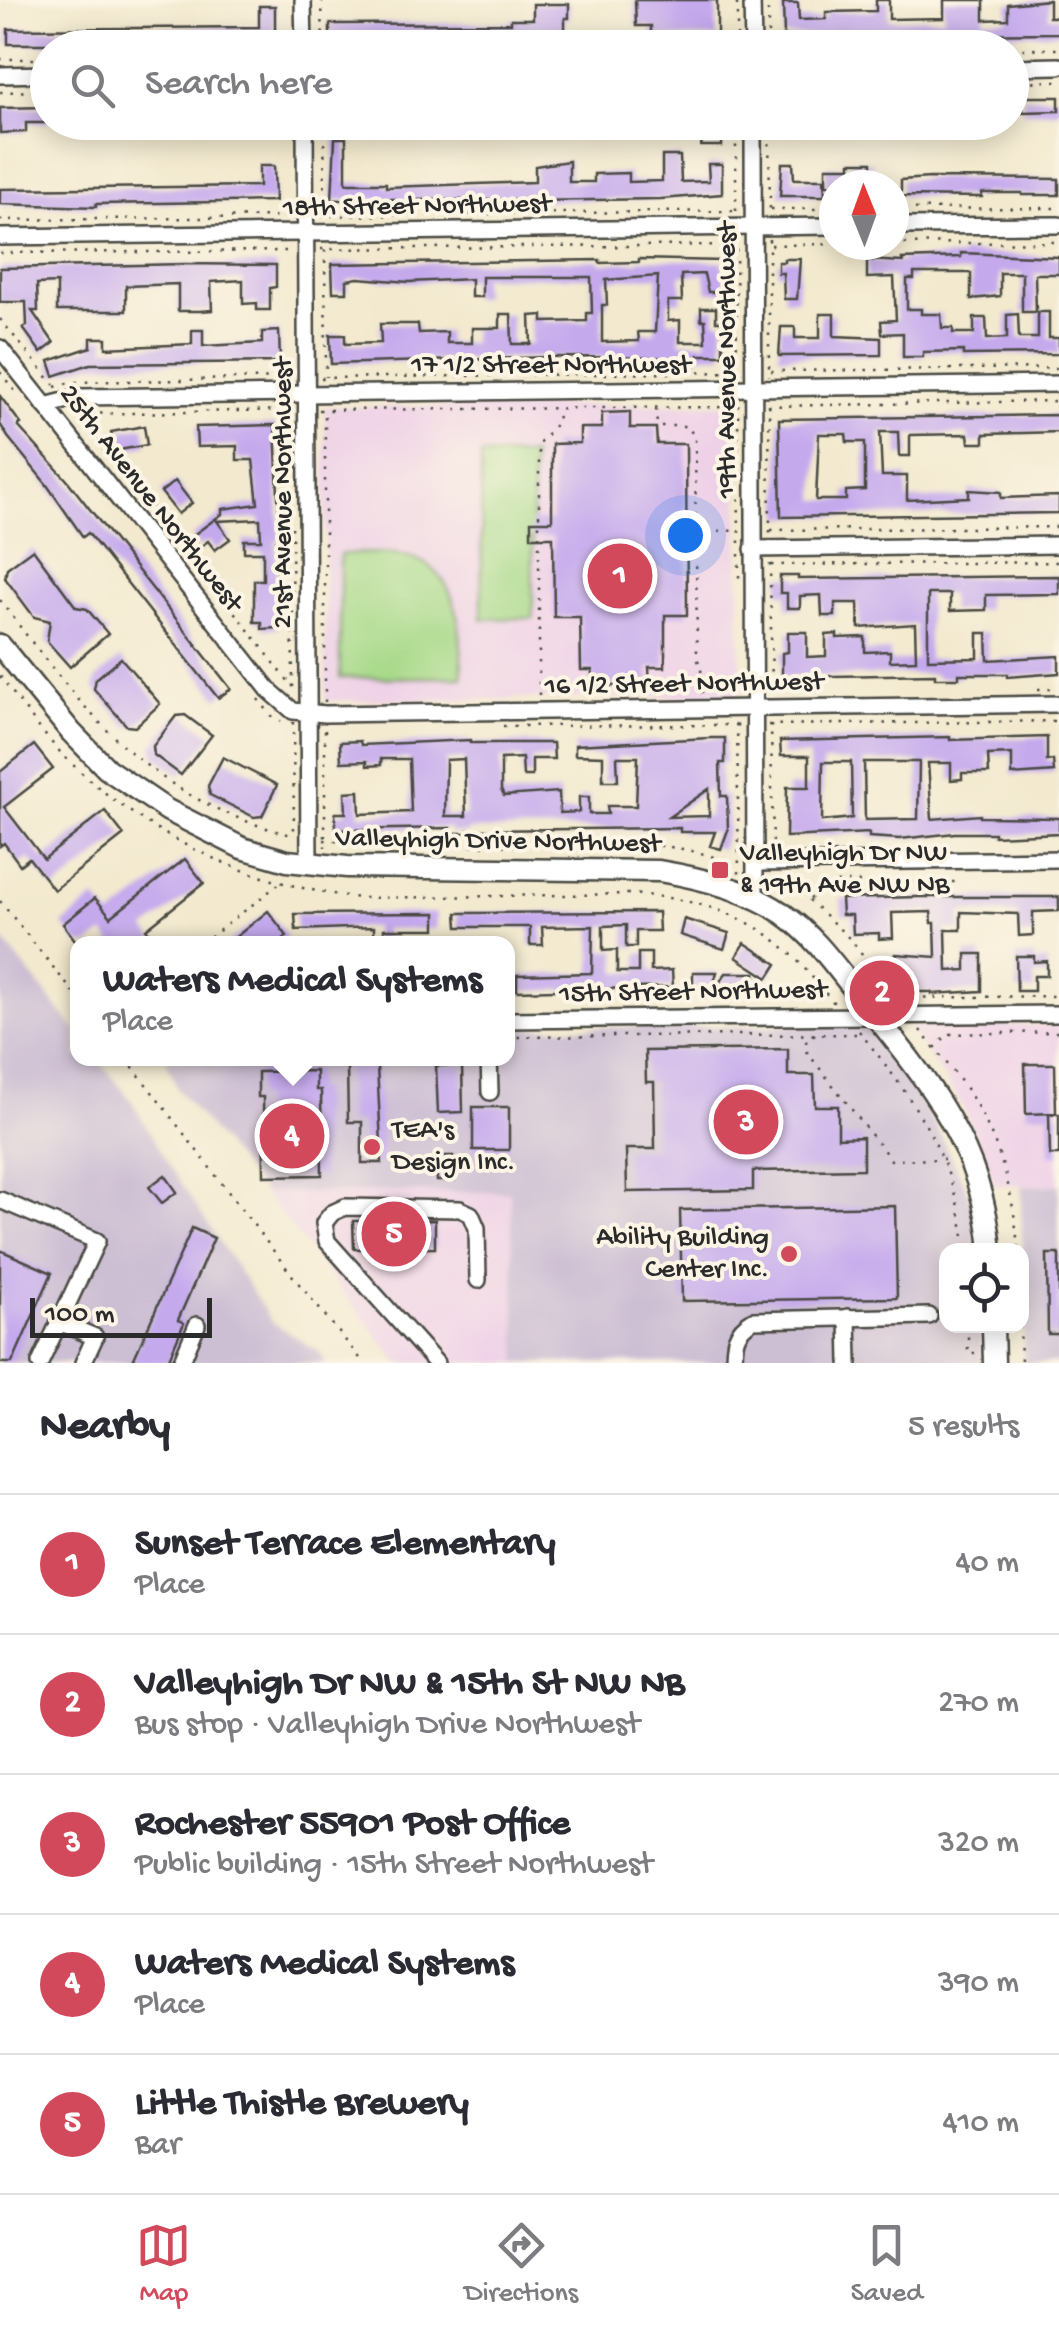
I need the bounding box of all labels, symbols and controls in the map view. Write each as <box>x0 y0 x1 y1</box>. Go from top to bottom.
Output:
search box <box>30 30 1029 140</box>
icon: search <box>65 58 120 113</box>
text: Search here <box>145 63 332 107</box>
north arrow <box>819 170 909 260</box>
street label: 18th Street Northwest <box>282 188 554 226</box>
street label: 19th Avenue Northwest <box>712 219 745 499</box>
street label: 17 1/2 Street Northwest <box>410 350 693 383</box>
street label: 21st Avenue Northwest <box>268 355 301 629</box>
street label: 25th Avenue Northwest <box>51 379 251 621</box>
your location <box>660 510 711 561</box>
pin: 1 <box>588 538 652 614</box>
street label: 16 1/2 Street Northwest <box>543 666 826 704</box>
street label: Valleyhigh Drive Northwest <box>334 823 663 861</box>
place label: Valleyhigh Dr NW & 19th Ave NW NB <box>739 838 950 903</box>
marker: Valleyhigh Dr NW & 19th Ave NW NB <box>709 859 731 881</box>
popup <box>70 936 515 1066</box>
pin: 2 <box>850 956 914 1030</box>
text: Waters Medical Systems <box>103 960 482 1004</box>
street label: 15th Street Northwest <box>558 974 830 1012</box>
text: Place <box>103 1004 173 1042</box>
pin: 3 <box>714 1084 778 1160</box>
pin: 4 <box>260 1098 324 1174</box>
place label: TEA's Design Inc. <box>390 1115 515 1180</box>
marker: TEA's Design Inc. <box>361 1136 383 1158</box>
pin: 5 <box>362 1196 426 1272</box>
place label: Ability Building Center Inc. <box>596 1222 769 1287</box>
marker: Ability Building Center Inc. <box>778 1243 800 1265</box>
map controls <box>939 1243 1029 1333</box>
button: locate <box>939 1243 1029 1333</box>
scale bar <box>30 1293 212 1338</box>
text: 100 m <box>45 1299 115 1332</box>
text: Nearby <box>40 1404 170 1453</box>
text: 5 results <box>908 1409 1019 1447</box>
text: Sunset Terrace Elementary <box>135 1523 555 1567</box>
text: 1 <box>66 1545 79 1583</box>
text: 40 m <box>955 1545 1019 1583</box>
text: Place <box>135 1567 205 1605</box>
text: Valleyhigh Dr NW & 15th St NW NB <box>135 1663 685 1707</box>
text: 2 <box>65 1685 80 1723</box>
text: 270 m <box>938 1685 1019 1723</box>
text: Bus stop · Valleyhigh Drive Northwest <box>135 1707 640 1745</box>
text: Rochester 55901 Post Office <box>135 1803 570 1847</box>
text: 3 <box>64 1825 81 1863</box>
text: 320 m <box>938 1825 1019 1863</box>
text: Public building · 15th Street Northwest <box>135 1847 653 1885</box>
text: Waters Medical Systems <box>135 1943 514 1987</box>
text: 4 <box>65 1965 80 2003</box>
text: 390 m <box>938 1965 1019 2003</box>
text: Place <box>135 1987 205 2025</box>
text: Little Thistle Brewery <box>135 2083 469 2127</box>
text: 5 <box>64 2105 81 2143</box>
text: 410 m <box>942 2105 1019 2143</box>
text: Bar <box>135 2127 180 2165</box>
tab: Map <box>136 2218 191 2311</box>
tab: Directions <box>464 2218 578 2311</box>
tab: Saved <box>851 2218 923 2311</box>

